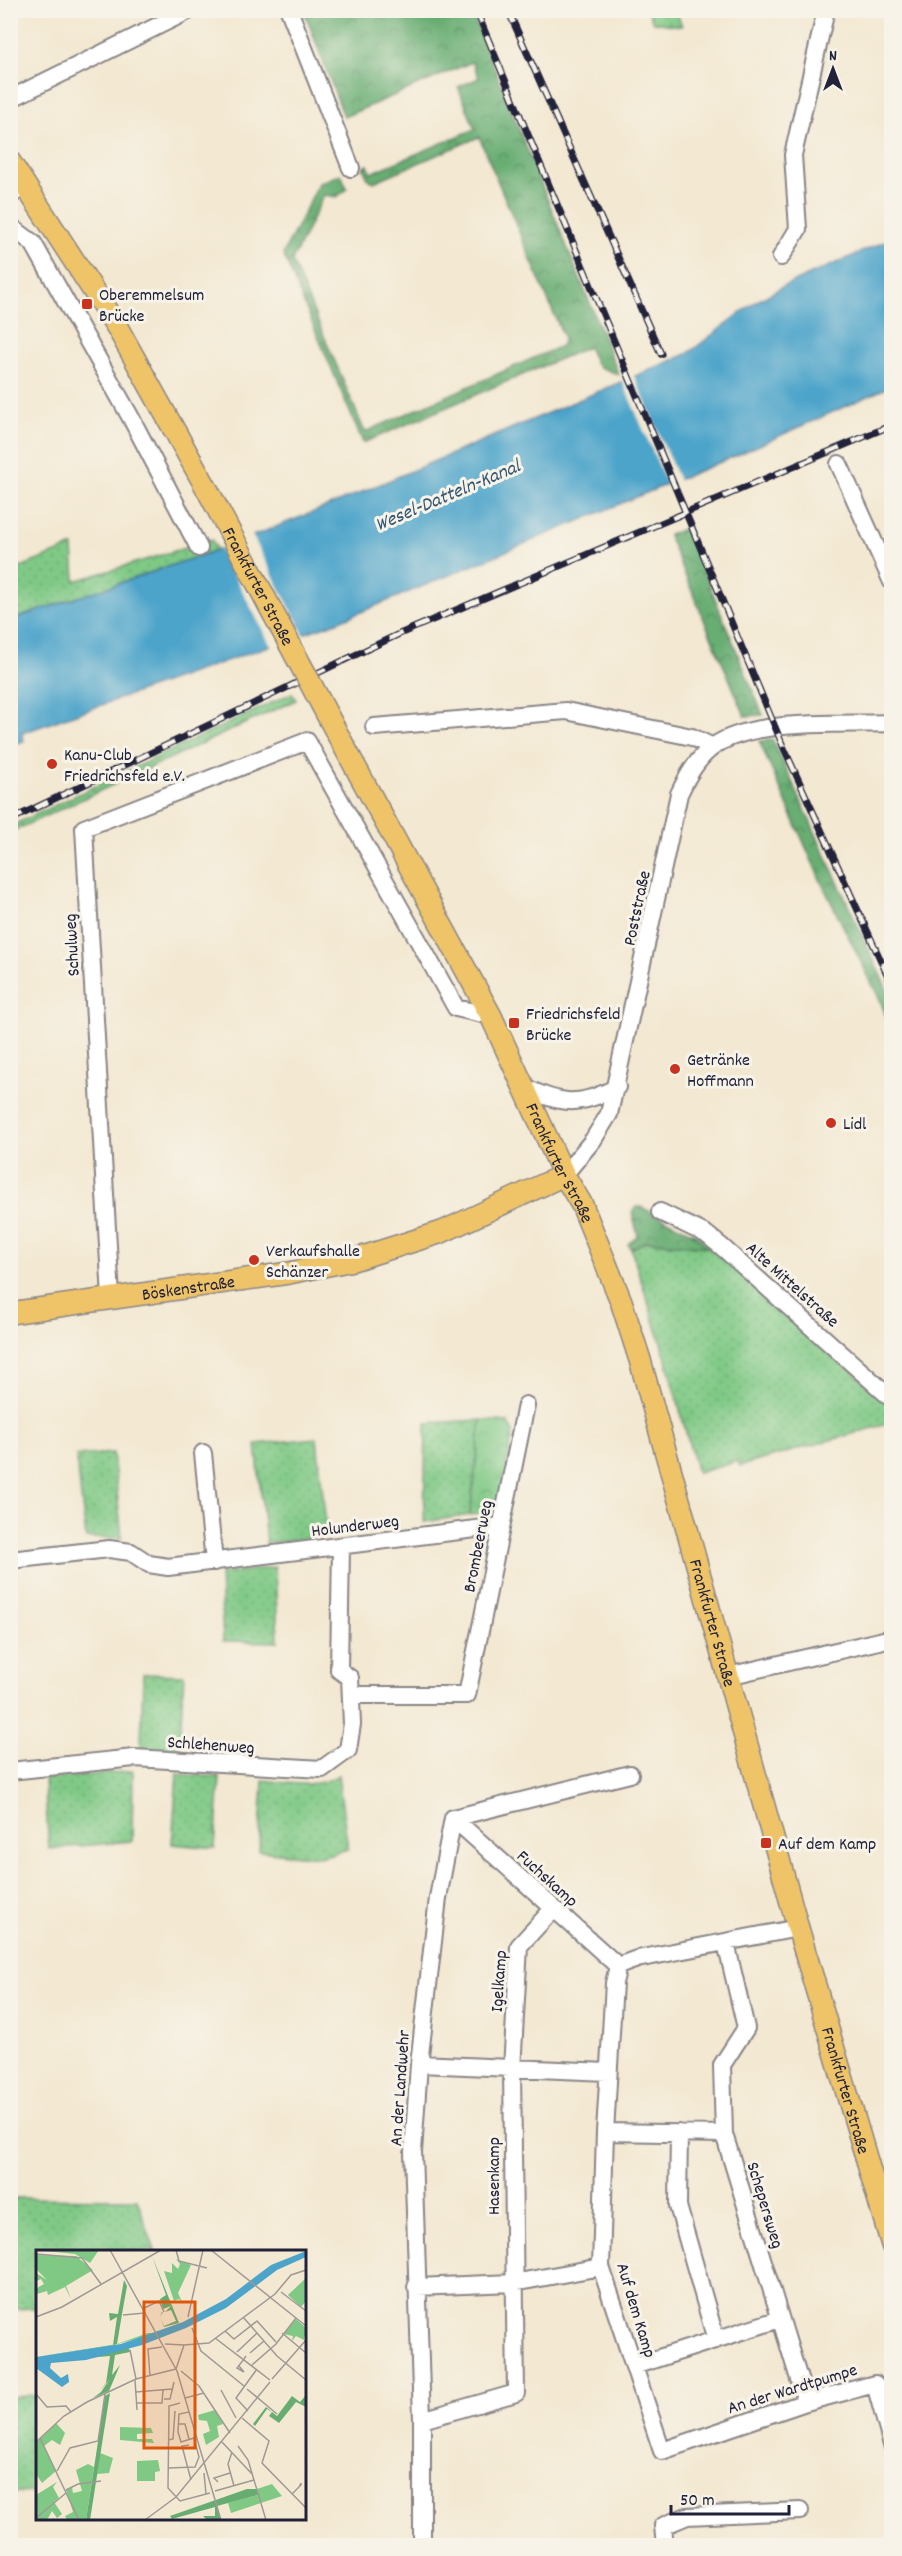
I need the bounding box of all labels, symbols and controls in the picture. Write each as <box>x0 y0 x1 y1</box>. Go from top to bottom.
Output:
north arrow <box>803 39 863 99</box>
text: N <box>829 45 837 68</box>
place label: Oberemmelsum Brücke <box>99 284 204 330</box>
marker: Oberemmelsum Brücke <box>80 297 94 311</box>
water label: Wesel-Datteln-Kanal <box>371 453 527 540</box>
street label: Frankfurter Straße <box>215 523 298 651</box>
place label: Kanu-Club Friedrichsfeld e.V. <box>64 744 185 790</box>
marker: Kanu-Club Friedrichsfeld e.V. <box>45 757 59 771</box>
street label: Poststraße <box>618 869 659 948</box>
street label: Schulweg <box>59 913 88 977</box>
place label: Friedrichsfeld Brücke <box>526 1003 620 1049</box>
marker: Friedrichsfeld Brücke <box>507 1016 521 1030</box>
place label: Getränke Hoffmann <box>687 1049 754 1095</box>
marker: Getränke Hoffmann <box>668 1062 682 1076</box>
street label: Frankfurter Straße <box>518 1100 598 1227</box>
place label: Lidl <box>843 1113 867 1138</box>
marker: Lidl <box>824 1116 838 1130</box>
street label: Alte Mittelstraße <box>739 1237 844 1335</box>
place label: Verkaufshalle Schänzer <box>266 1240 360 1286</box>
marker: Verkaufshalle Schänzer <box>247 1253 261 1267</box>
street label: Böskenstraße <box>140 1271 237 1309</box>
street label: Brombeerweg <box>458 1498 501 1595</box>
street label: Holunderweg <box>310 1510 401 1545</box>
street label: Frankfurter Straße <box>681 1557 740 1690</box>
street label: Schlehenweg <box>166 1731 255 1762</box>
place label: Auf dem Kamp <box>778 1833 876 1858</box>
marker: Auf dem Kamp <box>759 1836 773 1850</box>
street label: Fuchskamp <box>510 1845 583 1914</box>
street label: Igelkamp <box>486 1949 515 2013</box>
street label: Frankfurter Straße <box>813 2024 874 2157</box>
street label: An der Landwehr <box>385 2029 418 2147</box>
street label: Hasenkamp <box>483 2137 508 2215</box>
street label: Schepersweg <box>739 2159 789 2252</box>
inset map <box>36 2250 306 2520</box>
street label: Auf dem Kamp <box>608 2260 661 2361</box>
street label: An der Wardtpumpe <box>725 2359 861 2422</box>
scale bar <box>671 2478 790 2516</box>
text: 50 m <box>680 2489 715 2514</box>

